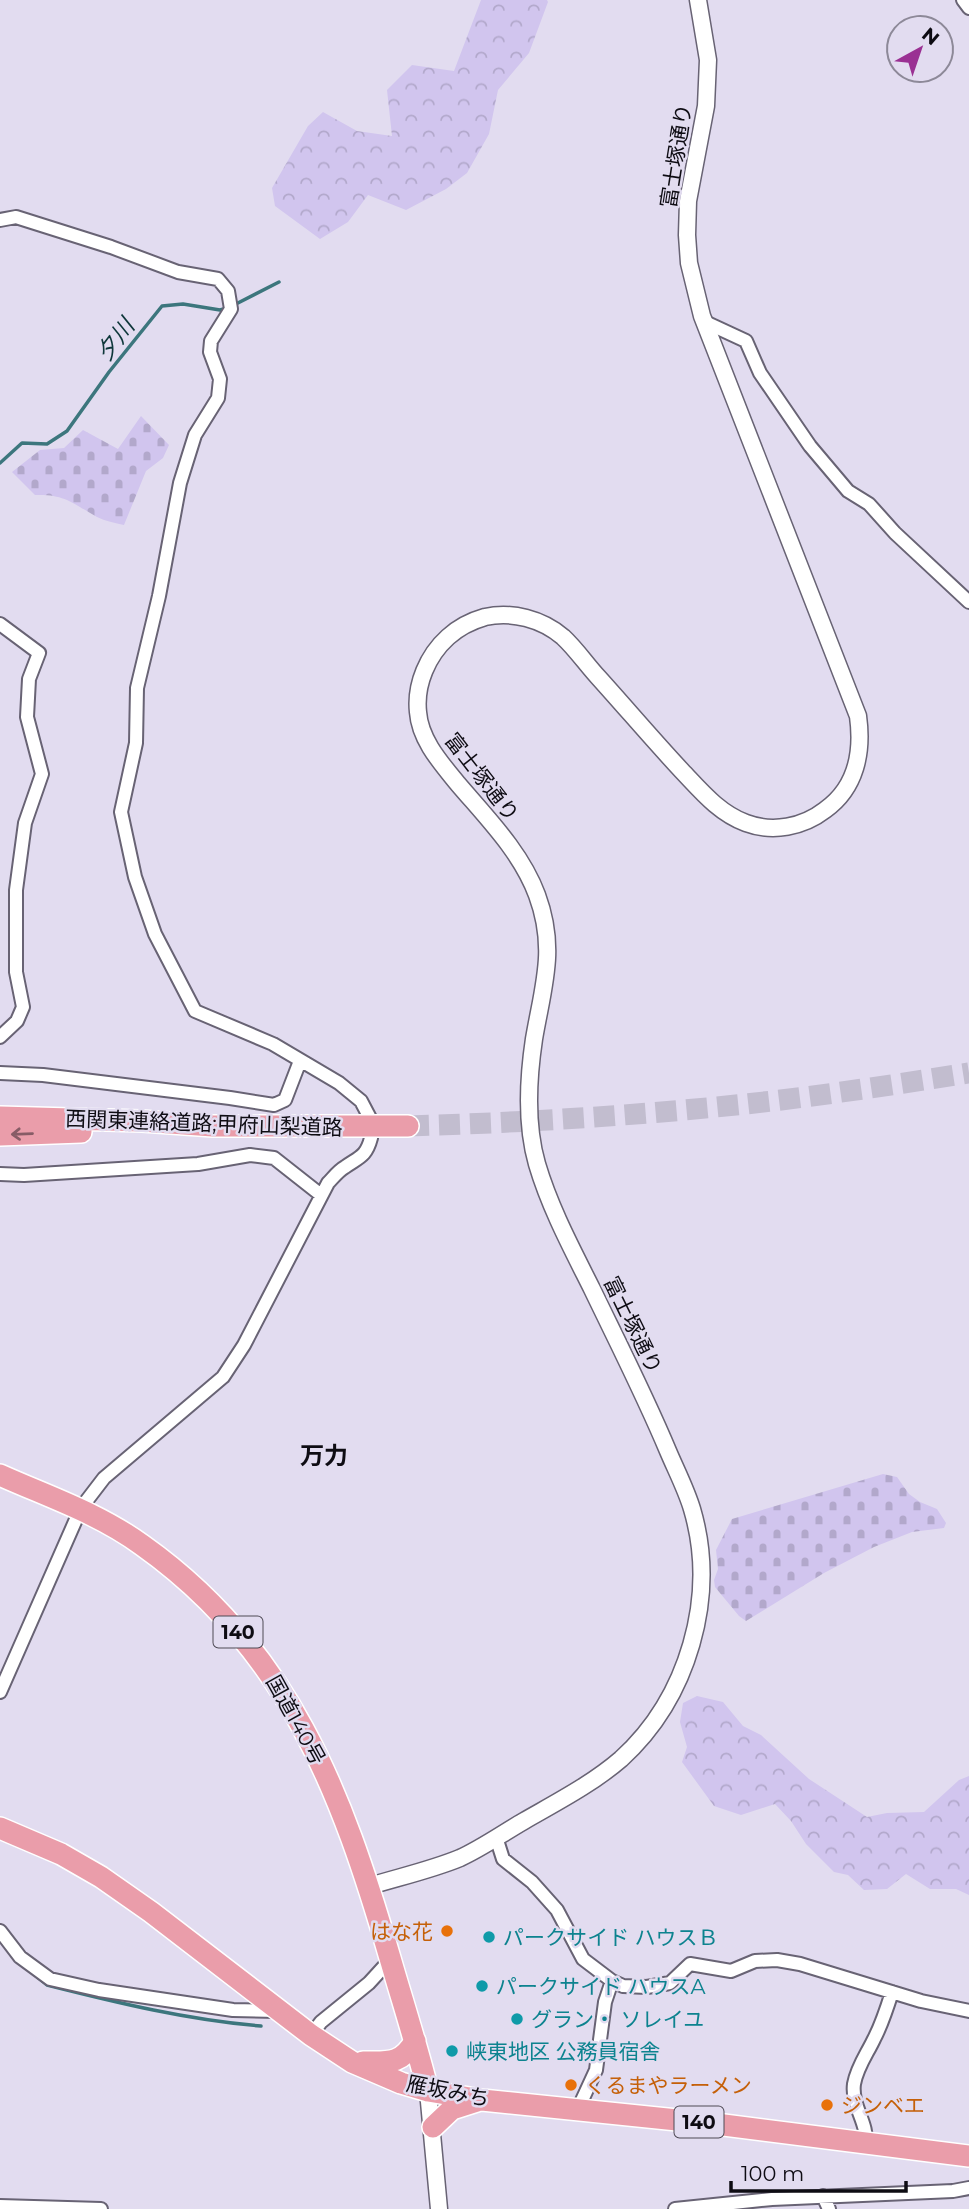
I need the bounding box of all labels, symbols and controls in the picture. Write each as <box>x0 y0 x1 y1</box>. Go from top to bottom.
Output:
north arrow <box>885 14 955 84</box>
text: N <box>917 23 944 50</box>
street label: 富士塚通り <box>655 102 697 210</box>
water label: 夕川 <box>90 311 142 367</box>
street label: 富士塚通り <box>440 728 524 826</box>
street label: 西関東連絡道路;甲府山梨道路 <box>65 1106 343 1140</box>
one-way arrow <box>11 1128 34 1141</box>
street label: 富士塚通り <box>599 1272 667 1378</box>
district label: 万力 <box>300 1441 348 1470</box>
road number: 140 <box>214 1616 262 1648</box>
street label: 国道140号 <box>261 1671 331 1769</box>
place label: はな花 <box>370 1919 433 1944</box>
marker: はな花 <box>439 1923 455 1939</box>
place label: パークサイド ハウスＢ <box>503 1925 719 1950</box>
marker: パークサイド ハウスＢ <box>481 1929 497 1945</box>
place label: パークサイド ハウスA <box>496 1974 707 1999</box>
marker: パークサイド ハウスA <box>474 1978 490 1994</box>
place label: グラン・ ソレイユ <box>531 2007 704 2032</box>
marker: グラン・ ソレイユ <box>509 2011 525 2027</box>
place label: 峡東地区 公務員宿舎 <box>466 2039 661 2064</box>
marker: 峡東地区 公務員宿舎 <box>444 2043 460 2059</box>
street label: 雁坂みち <box>404 2071 492 2111</box>
place label: くるまやラーメン <box>585 2073 752 2098</box>
marker: くるまやラーメン <box>563 2077 579 2093</box>
place label: ジンベエ <box>841 2093 925 2118</box>
marker: ジンベエ <box>819 2097 835 2113</box>
road number: 140 <box>674 2106 724 2138</box>
scale bar <box>731 2150 906 2194</box>
text: 100 m <box>741 2161 804 2186</box>

